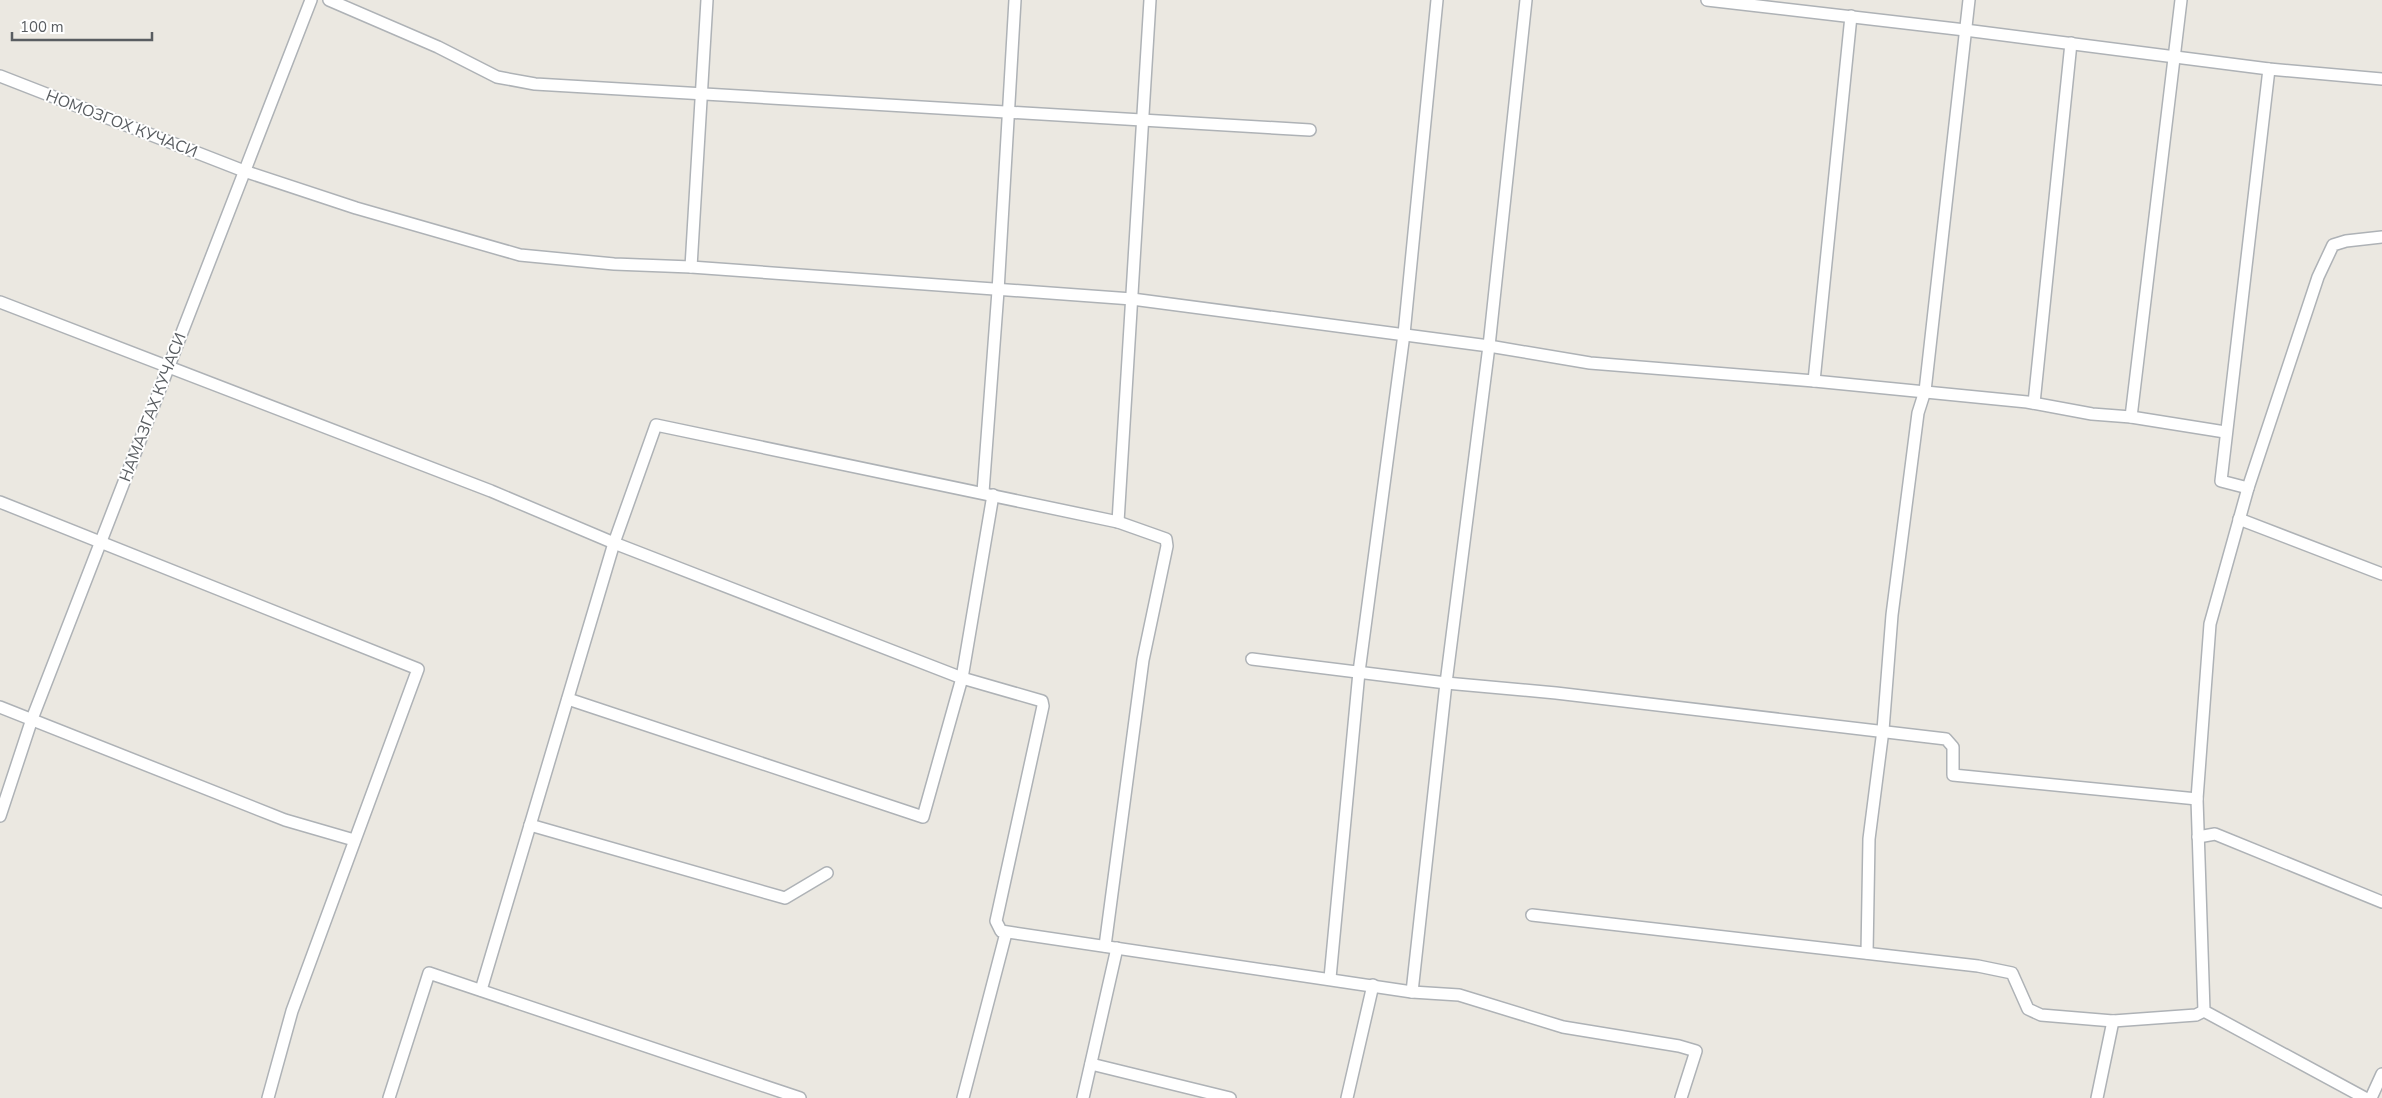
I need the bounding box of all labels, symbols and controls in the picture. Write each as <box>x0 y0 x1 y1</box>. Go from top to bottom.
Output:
scale bar <box>12 10 152 42</box>
text: 100 m <box>20 17 64 37</box>
street label: НОМОЗГОХ КУЧАСИ <box>43 85 201 163</box>
street label: НАМАЗГАХ КУЧАСИ <box>114 330 191 485</box>

